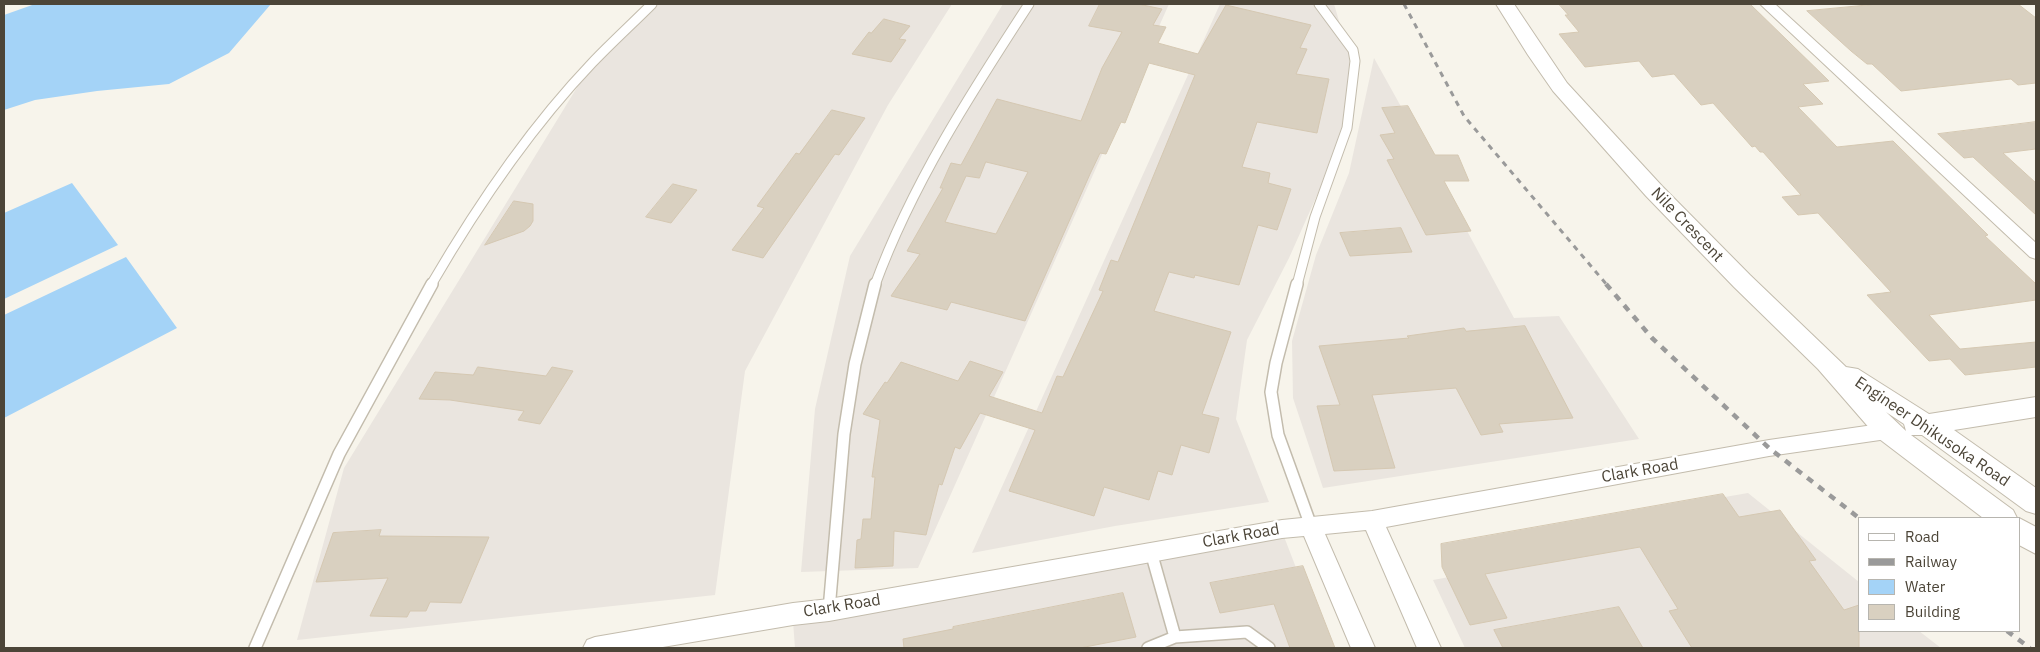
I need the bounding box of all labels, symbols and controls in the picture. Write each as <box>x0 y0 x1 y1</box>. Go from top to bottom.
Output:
street label: Nile Crescent <box>1647 184 1727 266</box>
street label: Engineer Dhikusoka Road <box>1851 373 2013 491</box>
street label: Clark Road <box>1600 455 1680 487</box>
legend <box>1858 517 2020 632</box>
street label: Clark Road <box>1201 520 1281 552</box>
text: Road <box>1905 527 1940 546</box>
text: Railway <box>1905 552 1957 571</box>
text: Water <box>1905 577 1945 596</box>
street label: Clark Road <box>802 590 882 622</box>
text: Building <box>1905 602 1960 621</box>

